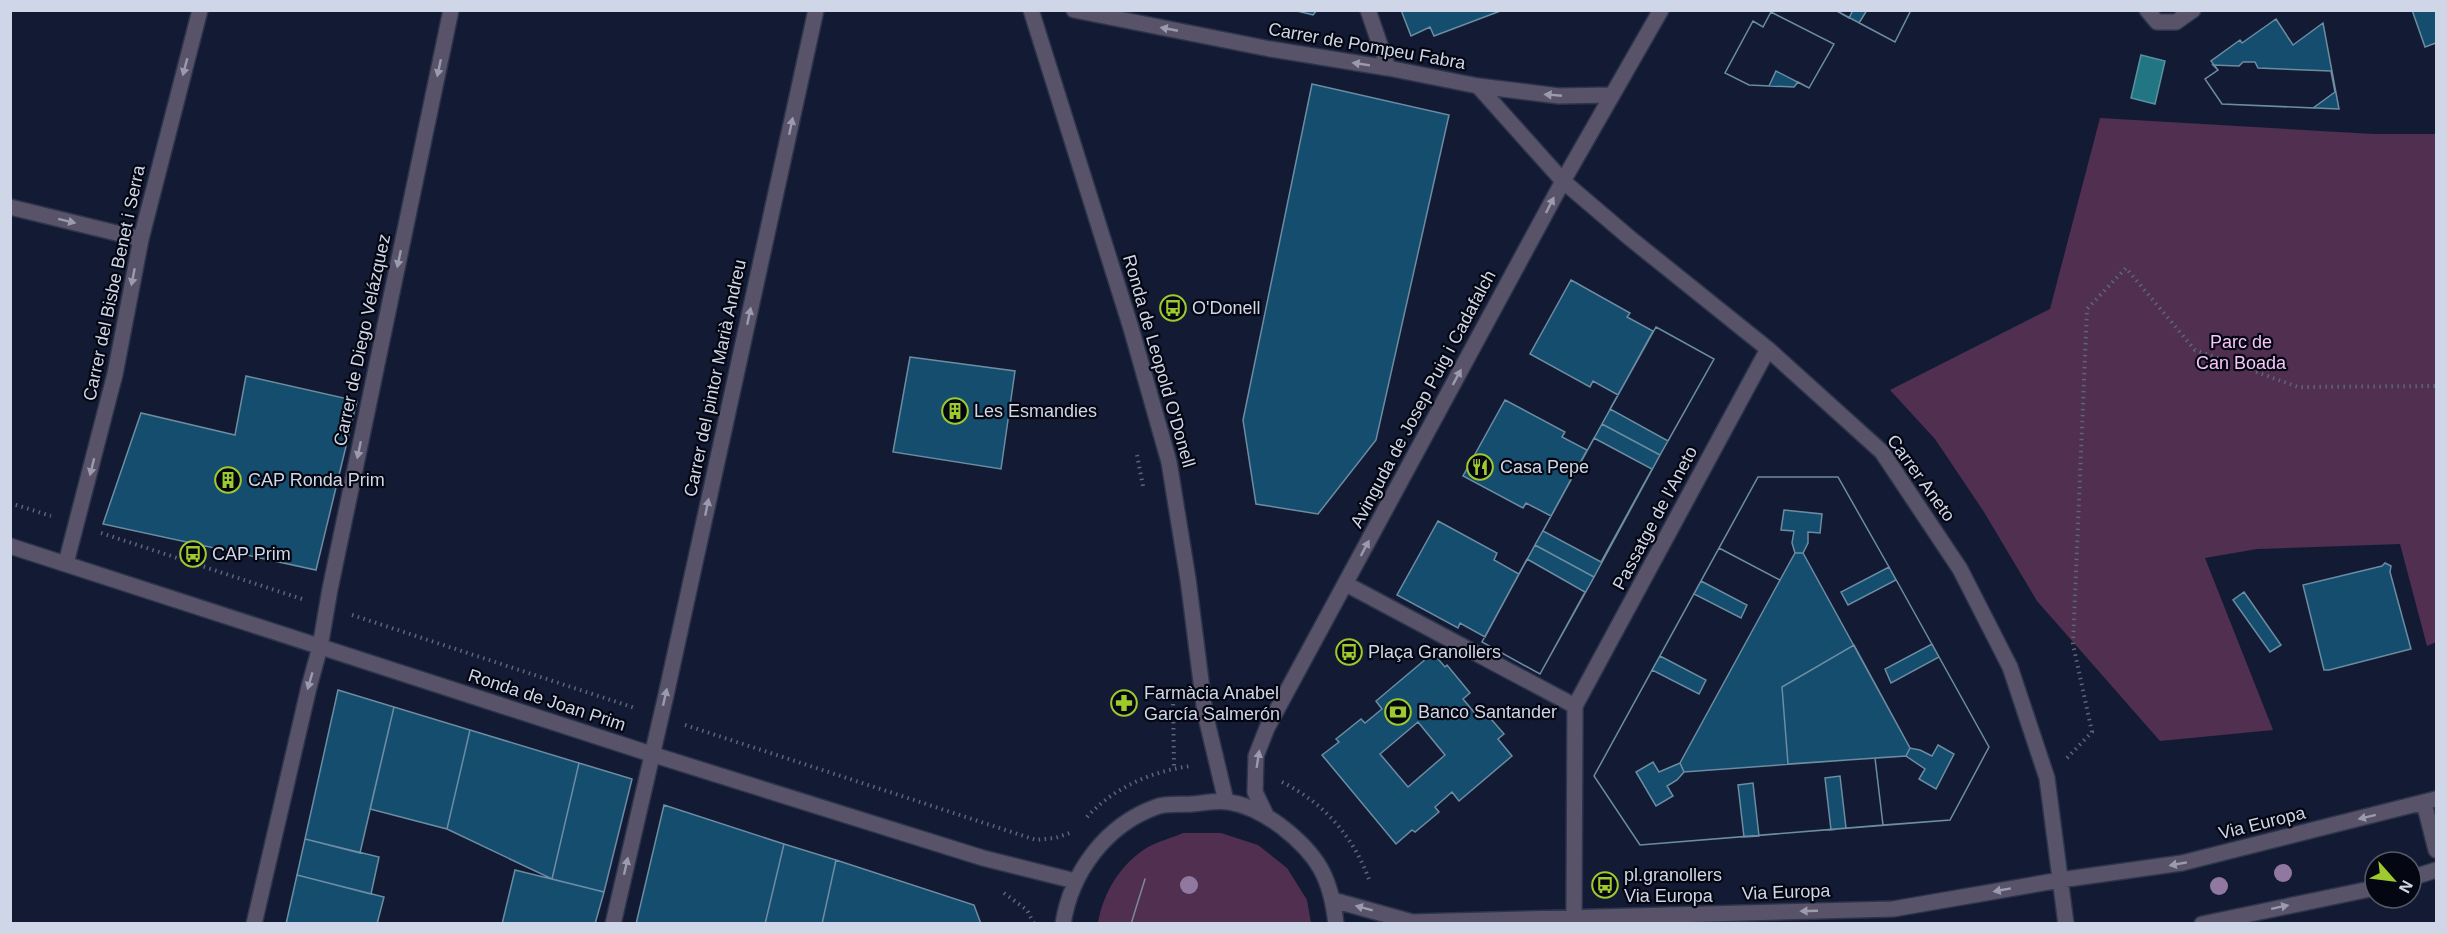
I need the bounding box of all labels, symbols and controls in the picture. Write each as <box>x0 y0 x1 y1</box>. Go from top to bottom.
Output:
street label: Carrer de Pompeu Fabra <box>1267 19 1468 73</box>
one-way arrow <box>1159 24 1178 33</box>
one-way arrow <box>180 58 190 76</box>
one-way arrow <box>434 58 443 77</box>
one-way arrow <box>1351 59 1370 68</box>
one-way arrow <box>1544 90 1563 100</box>
one-way arrow <box>787 116 796 135</box>
street label: Carrer del Bisbe Benet i Serra <box>79 163 149 403</box>
one-way arrow <box>1546 197 1555 214</box>
one-way arrow <box>58 216 77 226</box>
street label: Carrer de Diego Velázquez <box>330 232 394 448</box>
one-way arrow <box>394 249 403 268</box>
street label: Ronda de Leopold O'Donell <box>1119 252 1199 470</box>
street label: Carrer del pintor Marià Andreu <box>680 258 750 498</box>
one-way arrow <box>128 267 137 286</box>
street label: Avinguda de Josep Puig i Cadafalch <box>1346 267 1500 531</box>
bus stop icon: O'Donell <box>1158 293 1188 323</box>
place label: O'Donell <box>1192 298 1260 318</box>
one-way arrow <box>745 307 754 326</box>
park label: Parc de Can Boada <box>2196 332 2287 373</box>
one-way arrow <box>1452 368 1462 385</box>
building icon: Les Esmandies <box>940 396 970 426</box>
place label: Les Esmandies <box>974 401 1097 421</box>
street label: Carrer Aneto <box>1883 431 1959 525</box>
one-way arrow <box>354 440 363 459</box>
street label: Passatge de l'Aneto <box>1609 443 1701 593</box>
restaurant icon: Casa Pepe <box>1465 452 1495 482</box>
place label: Casa Pepe <box>1500 457 1589 477</box>
one-way arrow <box>86 458 96 476</box>
building icon: CAP Ronda Prim <box>213 465 243 495</box>
place label: CAP Ronda Prim <box>248 470 385 490</box>
one-way arrow <box>703 497 712 516</box>
bus stop icon: CAP Prim <box>178 539 208 569</box>
one-way arrow <box>1360 540 1370 557</box>
place label: CAP Prim <box>212 544 291 564</box>
bus stop icon: Plaça Granollers <box>1334 637 1364 667</box>
place label: Plaça Granollers <box>1368 642 1501 662</box>
street label: Ronda de Joan Prim <box>466 665 628 735</box>
one-way arrow <box>305 672 315 690</box>
place label: Farmàcia Anabel García Salmerón <box>1144 683 1280 724</box>
one-way arrow <box>661 687 670 706</box>
pharmacy icon: Farmàcia Anabel García Salmerón <box>1109 688 1139 718</box>
bank icon: Banco Santander <box>1383 697 1413 727</box>
place label: Banco Santander <box>1418 702 1557 722</box>
one-way arrow <box>1253 749 1262 768</box>
street label: Via Europa <box>2217 802 2308 843</box>
one-way arrow <box>2358 812 2376 822</box>
north arrow <box>2363 850 2423 910</box>
one-way arrow <box>621 857 631 876</box>
one-way arrow <box>2168 859 2187 868</box>
place label: pl.granollers Via Europa <box>1624 865 1722 906</box>
bus stop icon: pl.granollers Via Europa <box>1590 870 1620 900</box>
text: N <box>2396 878 2416 896</box>
street label: Via Europa <box>1741 880 1832 904</box>
one-way arrow <box>1993 886 2012 895</box>
one-way arrow <box>2271 902 2289 912</box>
one-way arrow <box>1355 903 1373 913</box>
one-way arrow <box>1799 906 1818 916</box>

